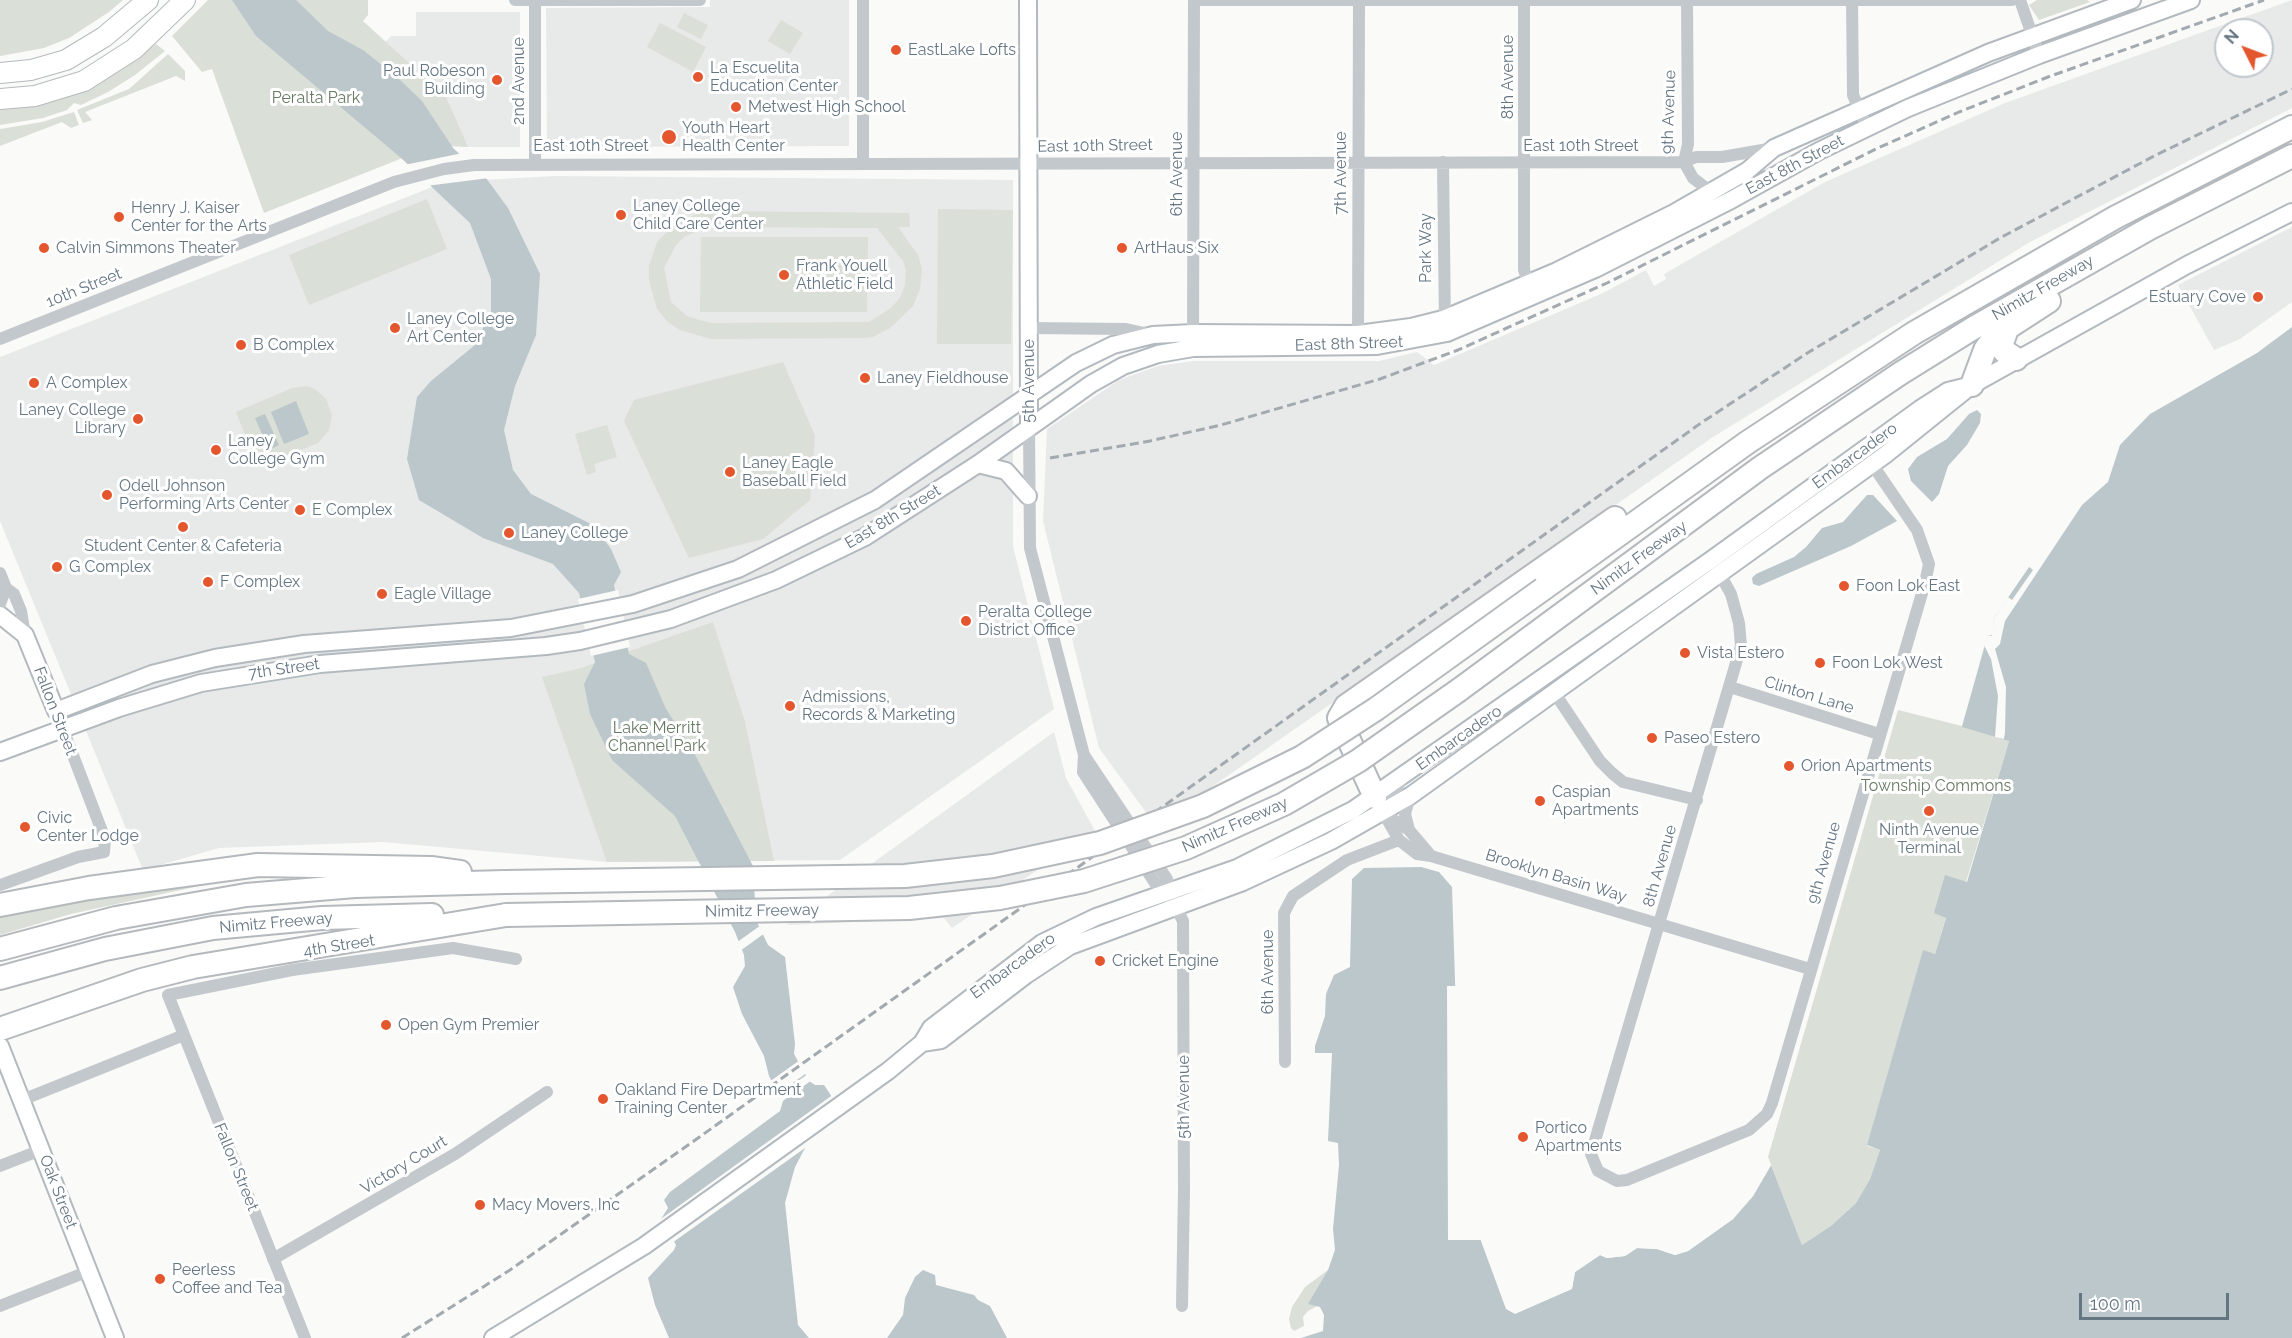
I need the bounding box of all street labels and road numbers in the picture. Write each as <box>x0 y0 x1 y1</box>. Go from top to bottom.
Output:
street label: 8th Avenue <box>1498 35 1518 119</box>
street label: 2nd Avenue <box>509 37 529 125</box>
street label: 9th Avenue <box>1658 70 1680 154</box>
street label: 7th Avenue <box>1331 131 1351 215</box>
street label: East 8th Street <box>1743 131 1847 199</box>
street label: 6th Avenue <box>1167 132 1187 216</box>
street label: East 10th Street <box>1037 135 1153 157</box>
street label: East 10th Street <box>533 136 649 156</box>
street label: East 10th Street <box>1523 136 1639 156</box>
street label: Park Way <box>1416 213 1436 283</box>
street label: Nimitz Freeway <box>1989 251 2097 325</box>
street label: 10th Street <box>43 264 125 312</box>
street label: East 8th Street <box>1295 333 1403 355</box>
street label: 5th Avenue <box>1019 339 1039 423</box>
street label: Embarcadero <box>1809 419 1901 493</box>
street label: East 8th Street <box>842 481 944 553</box>
street label: Nimitz Freeway <box>1587 517 1691 599</box>
street label: 7th Street <box>247 655 321 683</box>
street label: Fallon Street <box>29 664 81 758</box>
street label: Clinton Lane <box>1762 672 1856 718</box>
street label: Embarcadero <box>1413 701 1505 775</box>
street label: Nimitz Freeway <box>1179 793 1291 857</box>
street label: 9th Avenue <box>1803 820 1845 906</box>
street label: 8th Avenue <box>1639 823 1681 909</box>
street label: Brooklyn Basin Way <box>1483 845 1629 907</box>
street label: Nimitz Freeway <box>705 900 819 922</box>
street label: Nimitz Freeway <box>218 908 334 938</box>
street label: Embarcadero <box>967 929 1059 1003</box>
street label: 6th Avenue <box>1258 930 1278 1014</box>
street label: 4th Street <box>302 931 376 961</box>
street label: 5th Avenue <box>1174 1055 1194 1139</box>
street label: Fallon Street <box>210 1120 262 1214</box>
street label: Victory Court <box>357 1132 451 1198</box>
street label: Oak Street <box>35 1152 81 1232</box>

